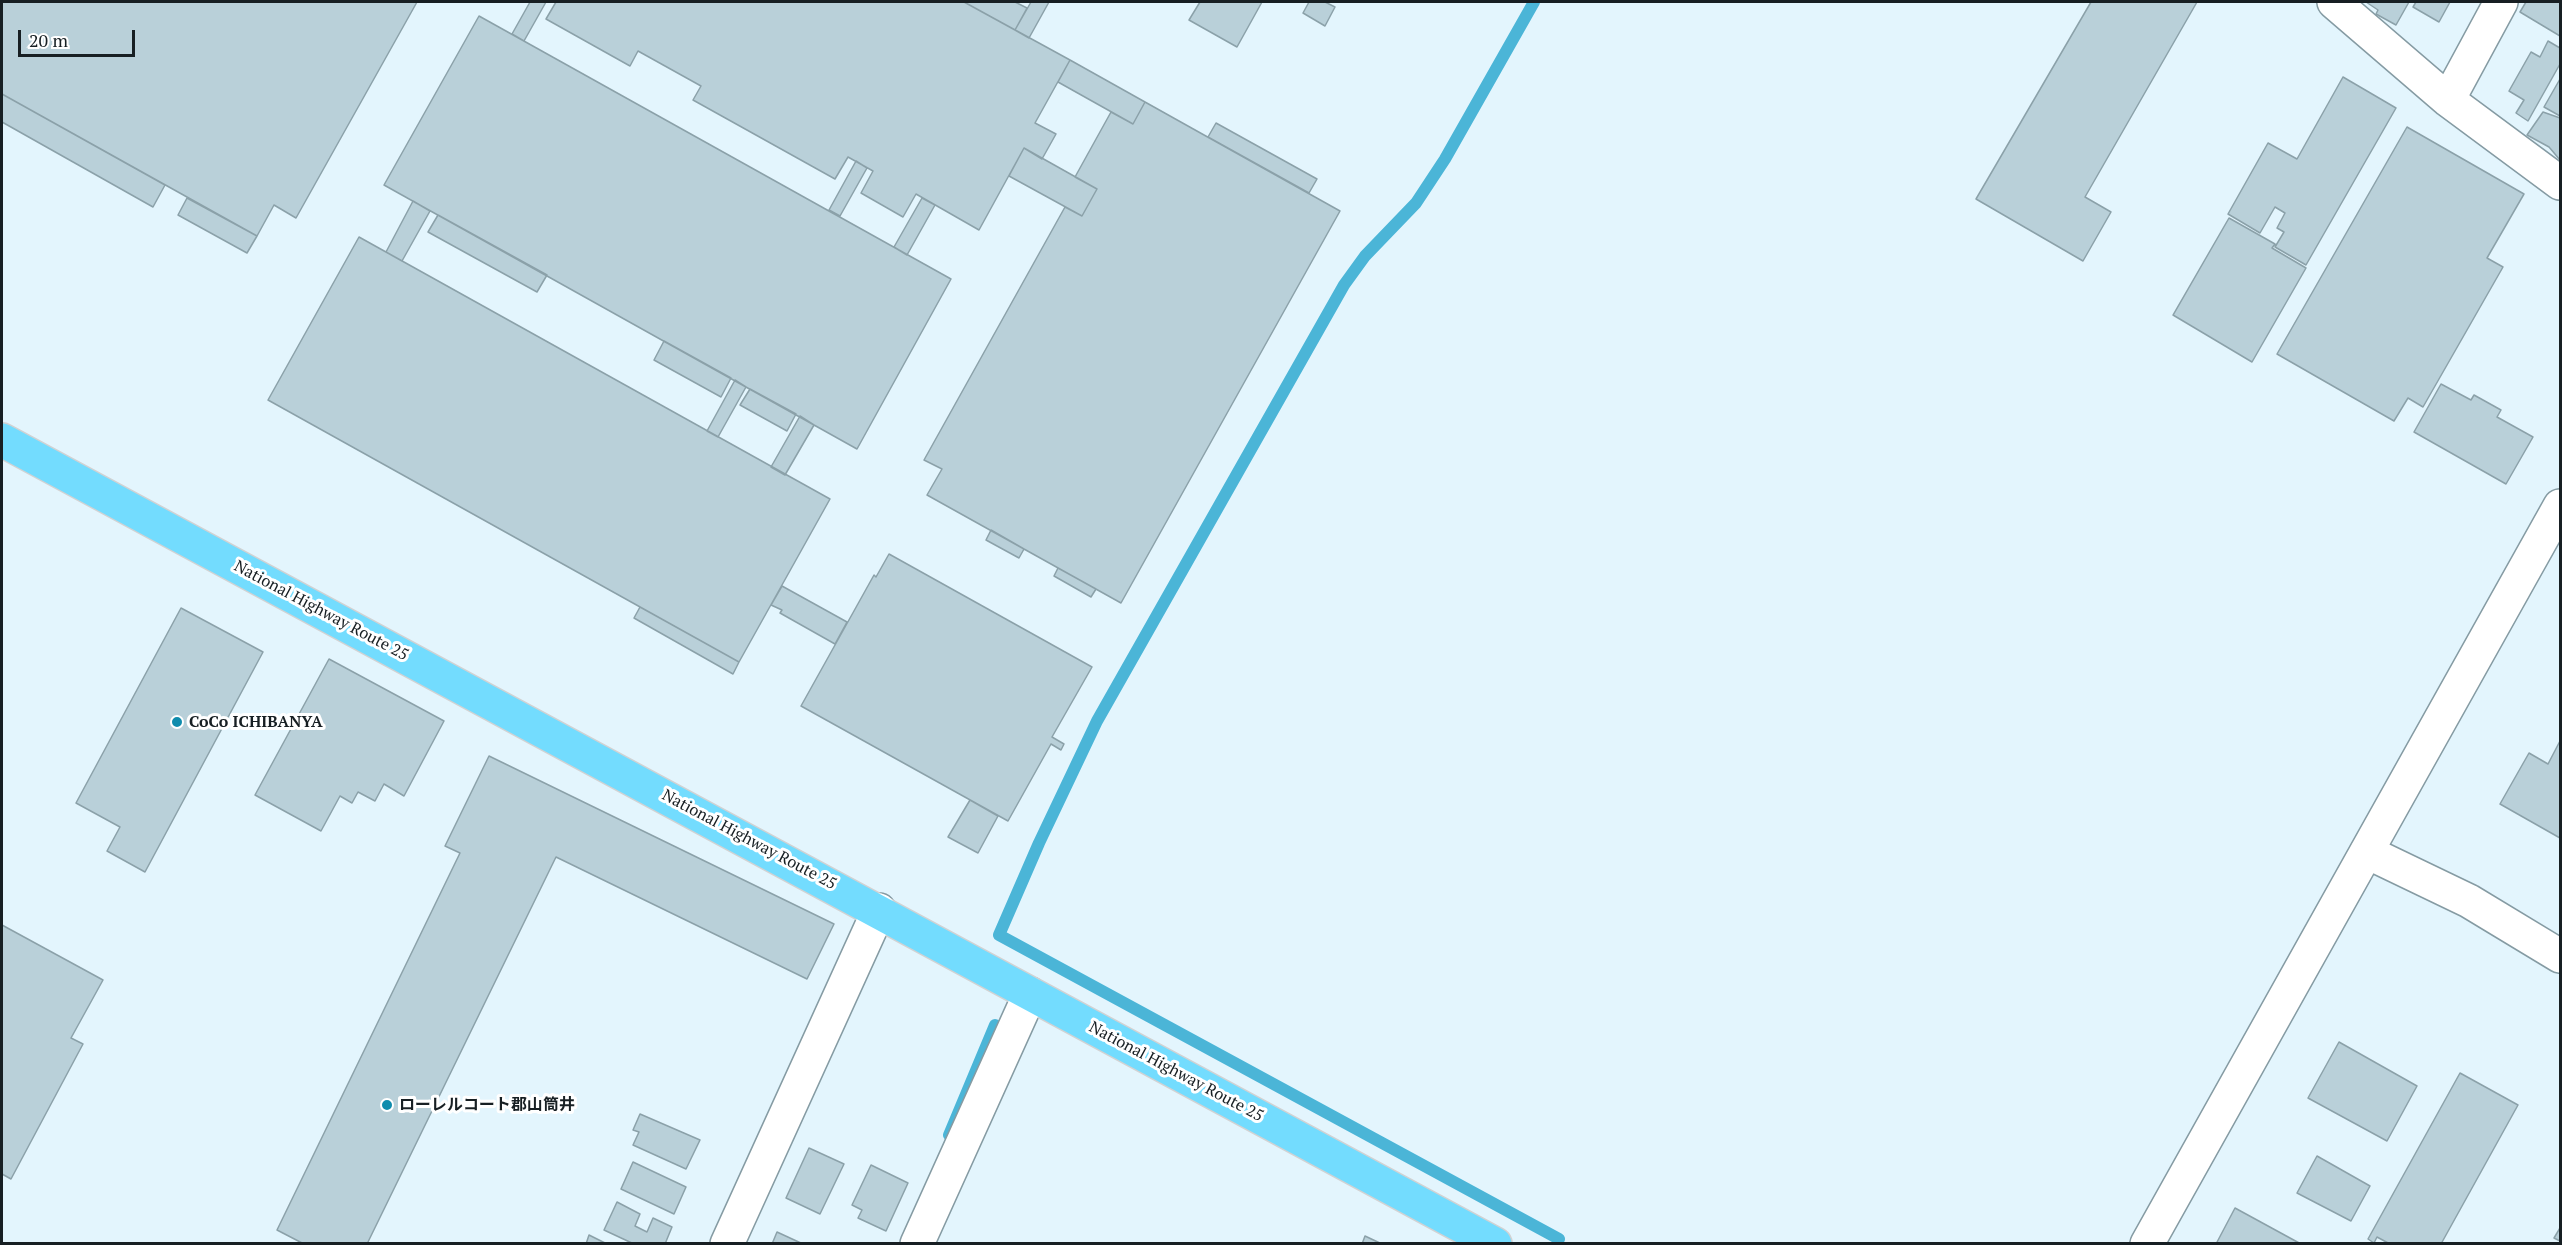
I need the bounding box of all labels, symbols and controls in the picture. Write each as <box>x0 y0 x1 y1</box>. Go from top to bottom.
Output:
scale bar <box>21 18 138 56</box>
text: 20 m <box>29 28 68 52</box>
street label: National Highway Route 25 <box>231 557 411 665</box>
place label: CoCo ICHIBANYA <box>189 712 323 732</box>
marker: CoCo ICHIBANYA <box>170 715 184 729</box>
street label: National Highway Route 25 <box>659 786 839 894</box>
street label: National Highway Route 25 <box>1086 1018 1266 1126</box>
place label: ローレルコート郡山筒井 <box>399 1095 575 1115</box>
marker: ローレルコート郡山筒井 <box>380 1098 394 1112</box>

